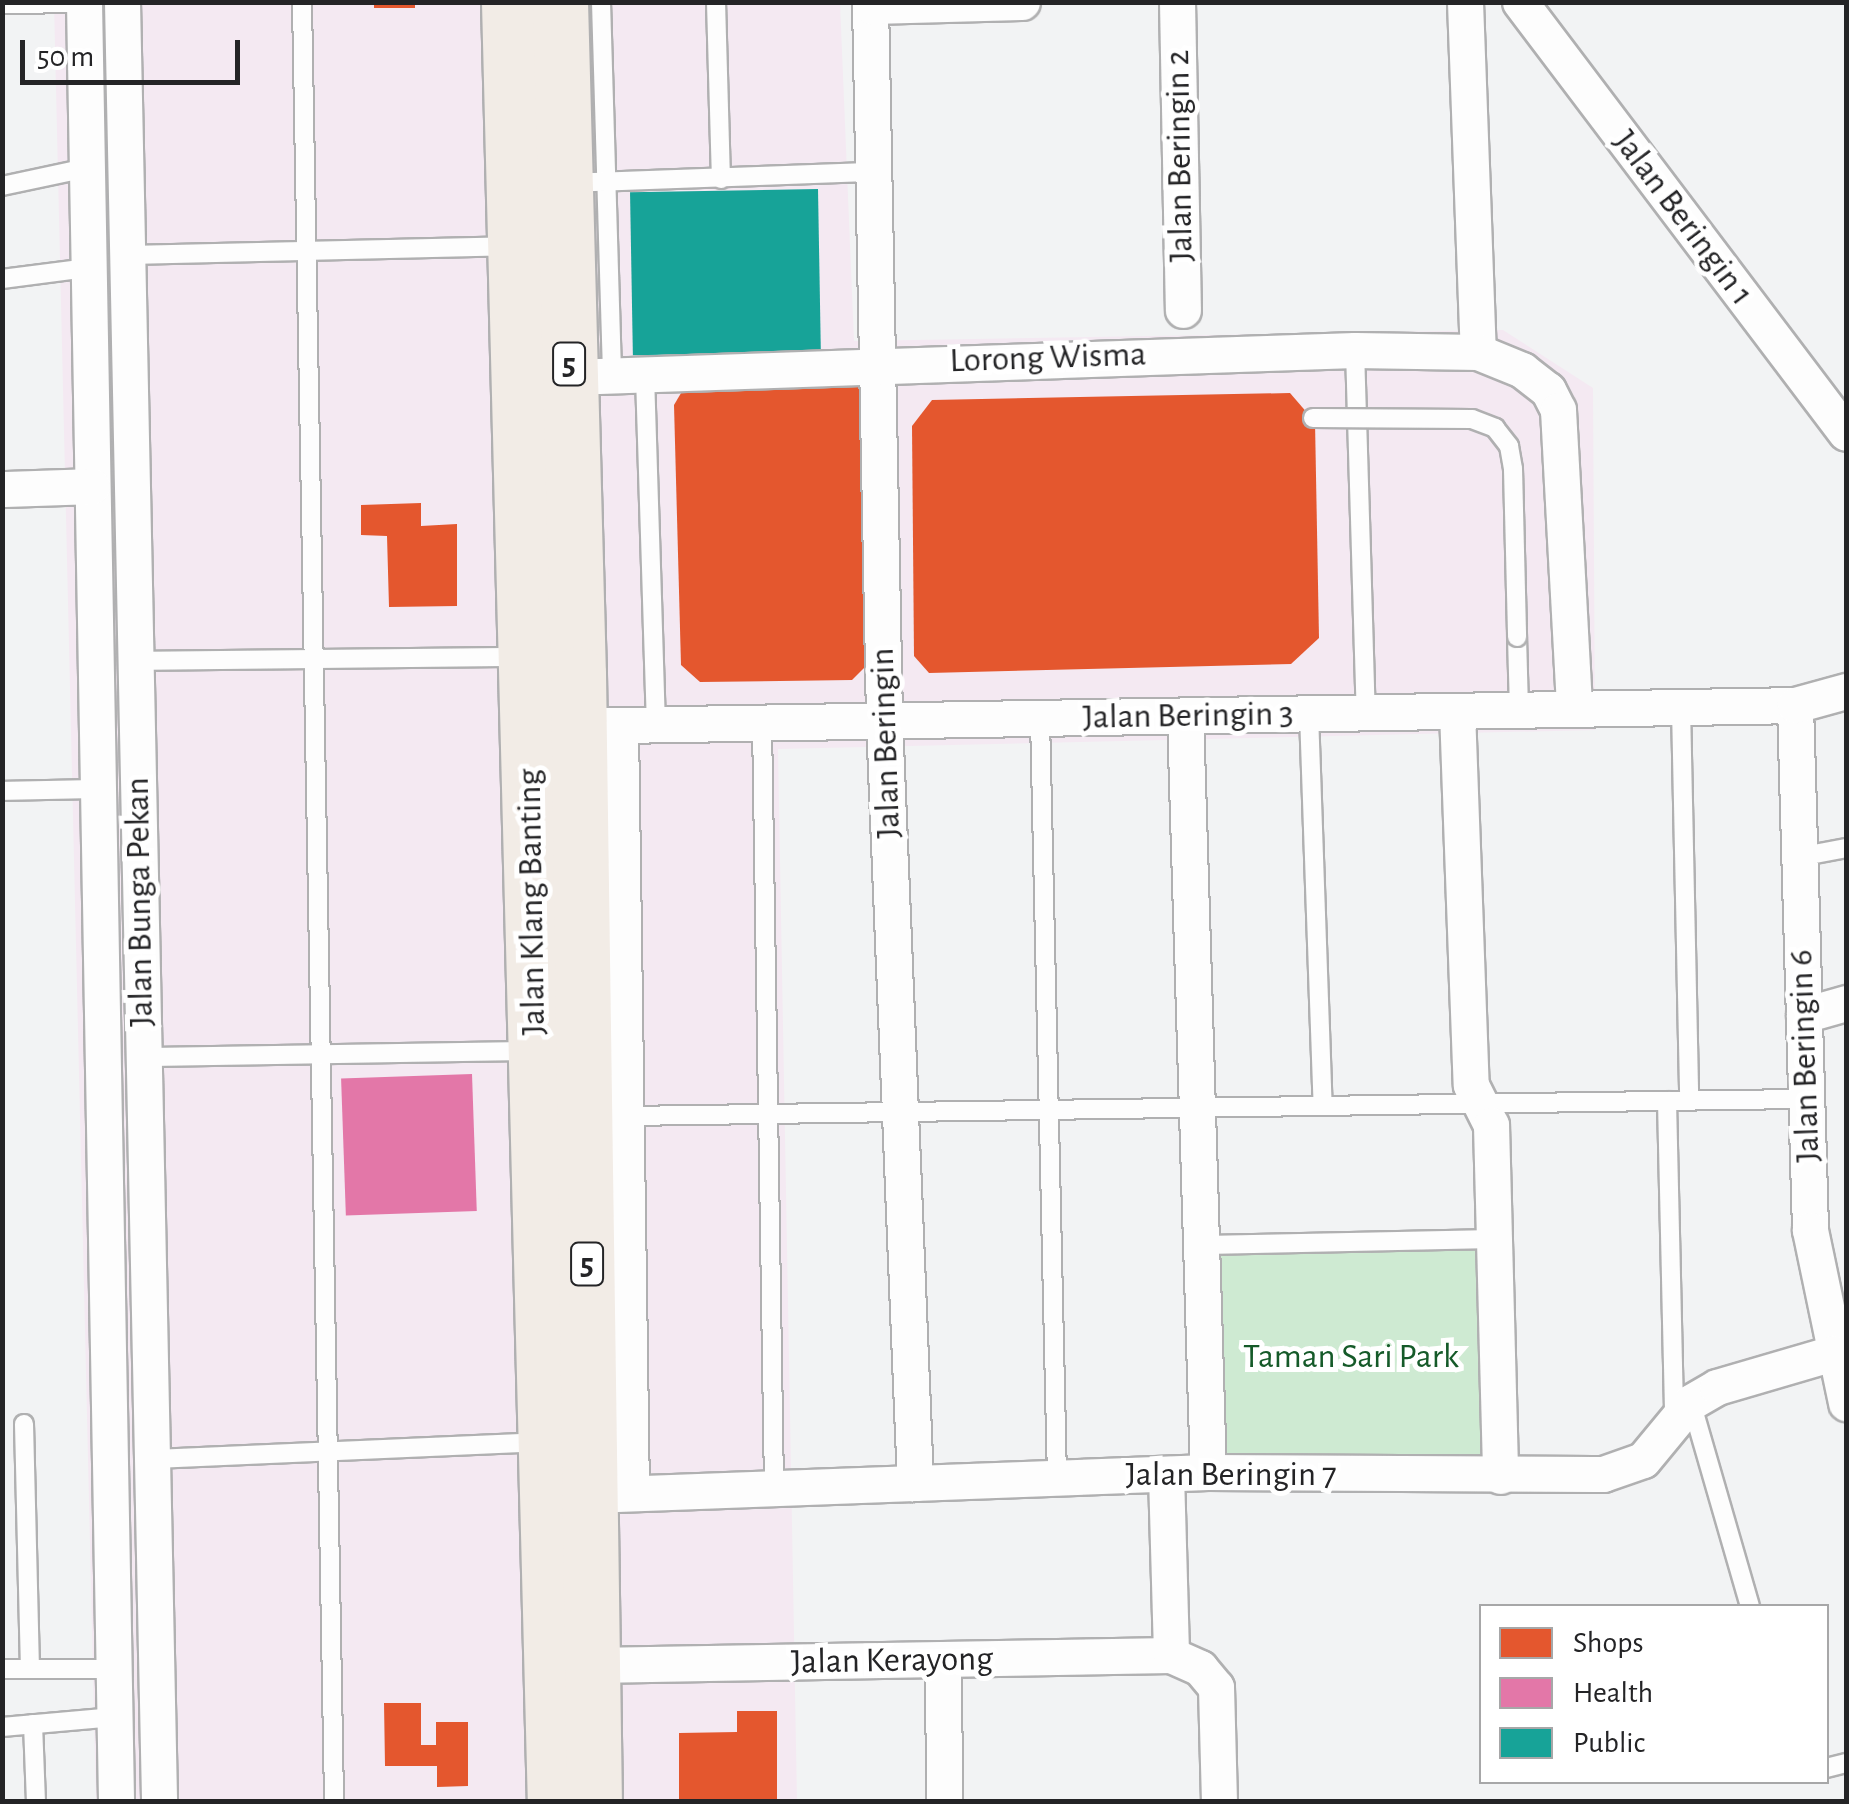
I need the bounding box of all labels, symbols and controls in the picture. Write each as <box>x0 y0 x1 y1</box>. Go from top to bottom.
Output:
scale bar <box>25 20 245 82</box>
text: 50 m <box>37 42 94 72</box>
street label: Jalan Beringin 2 <box>1157 49 1203 263</box>
street label: Jalan Beringin 1 <box>1604 122 1762 314</box>
street label: Lorong Wisma <box>949 334 1147 382</box>
road number: 5 <box>552 337 586 391</box>
street label: Jalan Beringin <box>862 647 910 839</box>
street label: Jalan Beringin 3 <box>1082 693 1294 739</box>
street label: Jalan Klang Banting <box>509 768 555 1036</box>
street label: Jalan Bunga Pekan <box>117 777 163 1027</box>
street label: Jalan Beringin 6 <box>1780 949 1830 1163</box>
road number: 5 <box>570 1237 604 1291</box>
park label: Taman Sari Park <box>1243 1336 1459 1378</box>
street label: Jalan Beringin 7 <box>1126 1454 1336 1496</box>
legend <box>1479 1604 1829 1784</box>
text: Shops <box>1573 1628 1644 1658</box>
street label: Jalan Kerayong <box>791 1638 993 1684</box>
text: Health <box>1573 1678 1653 1708</box>
text: Public <box>1573 1728 1645 1758</box>

